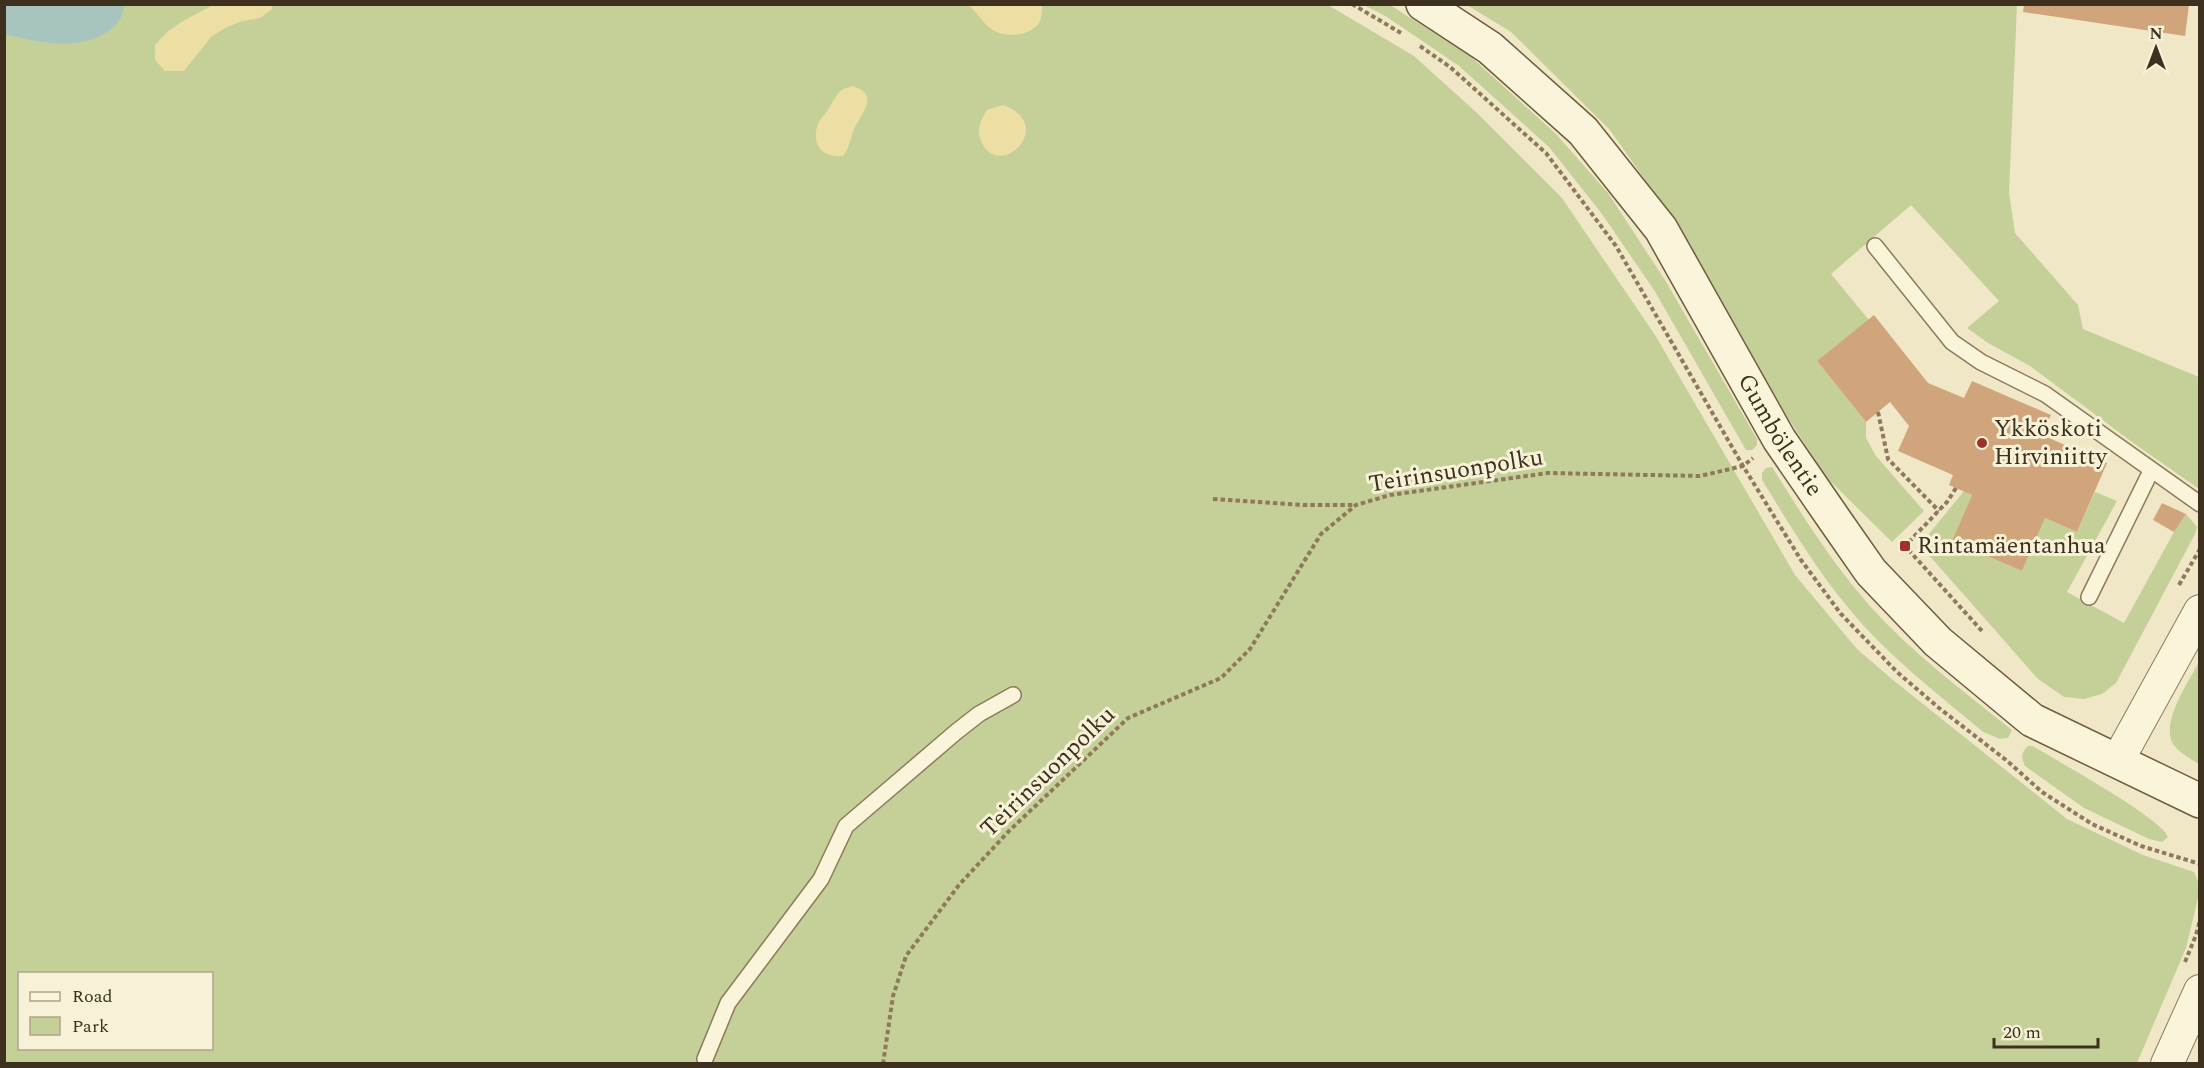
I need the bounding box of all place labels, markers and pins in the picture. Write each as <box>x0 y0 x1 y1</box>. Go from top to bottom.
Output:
place label: Ykköskoti Hirviniitty <box>1994 411 2108 475</box>
marker: Ykköskoti Hirviniitty <box>1975 436 1989 450</box>
place label: Rintamäentanhua <box>1917 528 2106 564</box>
marker: Rintamäentanhua <box>1898 539 1912 553</box>

